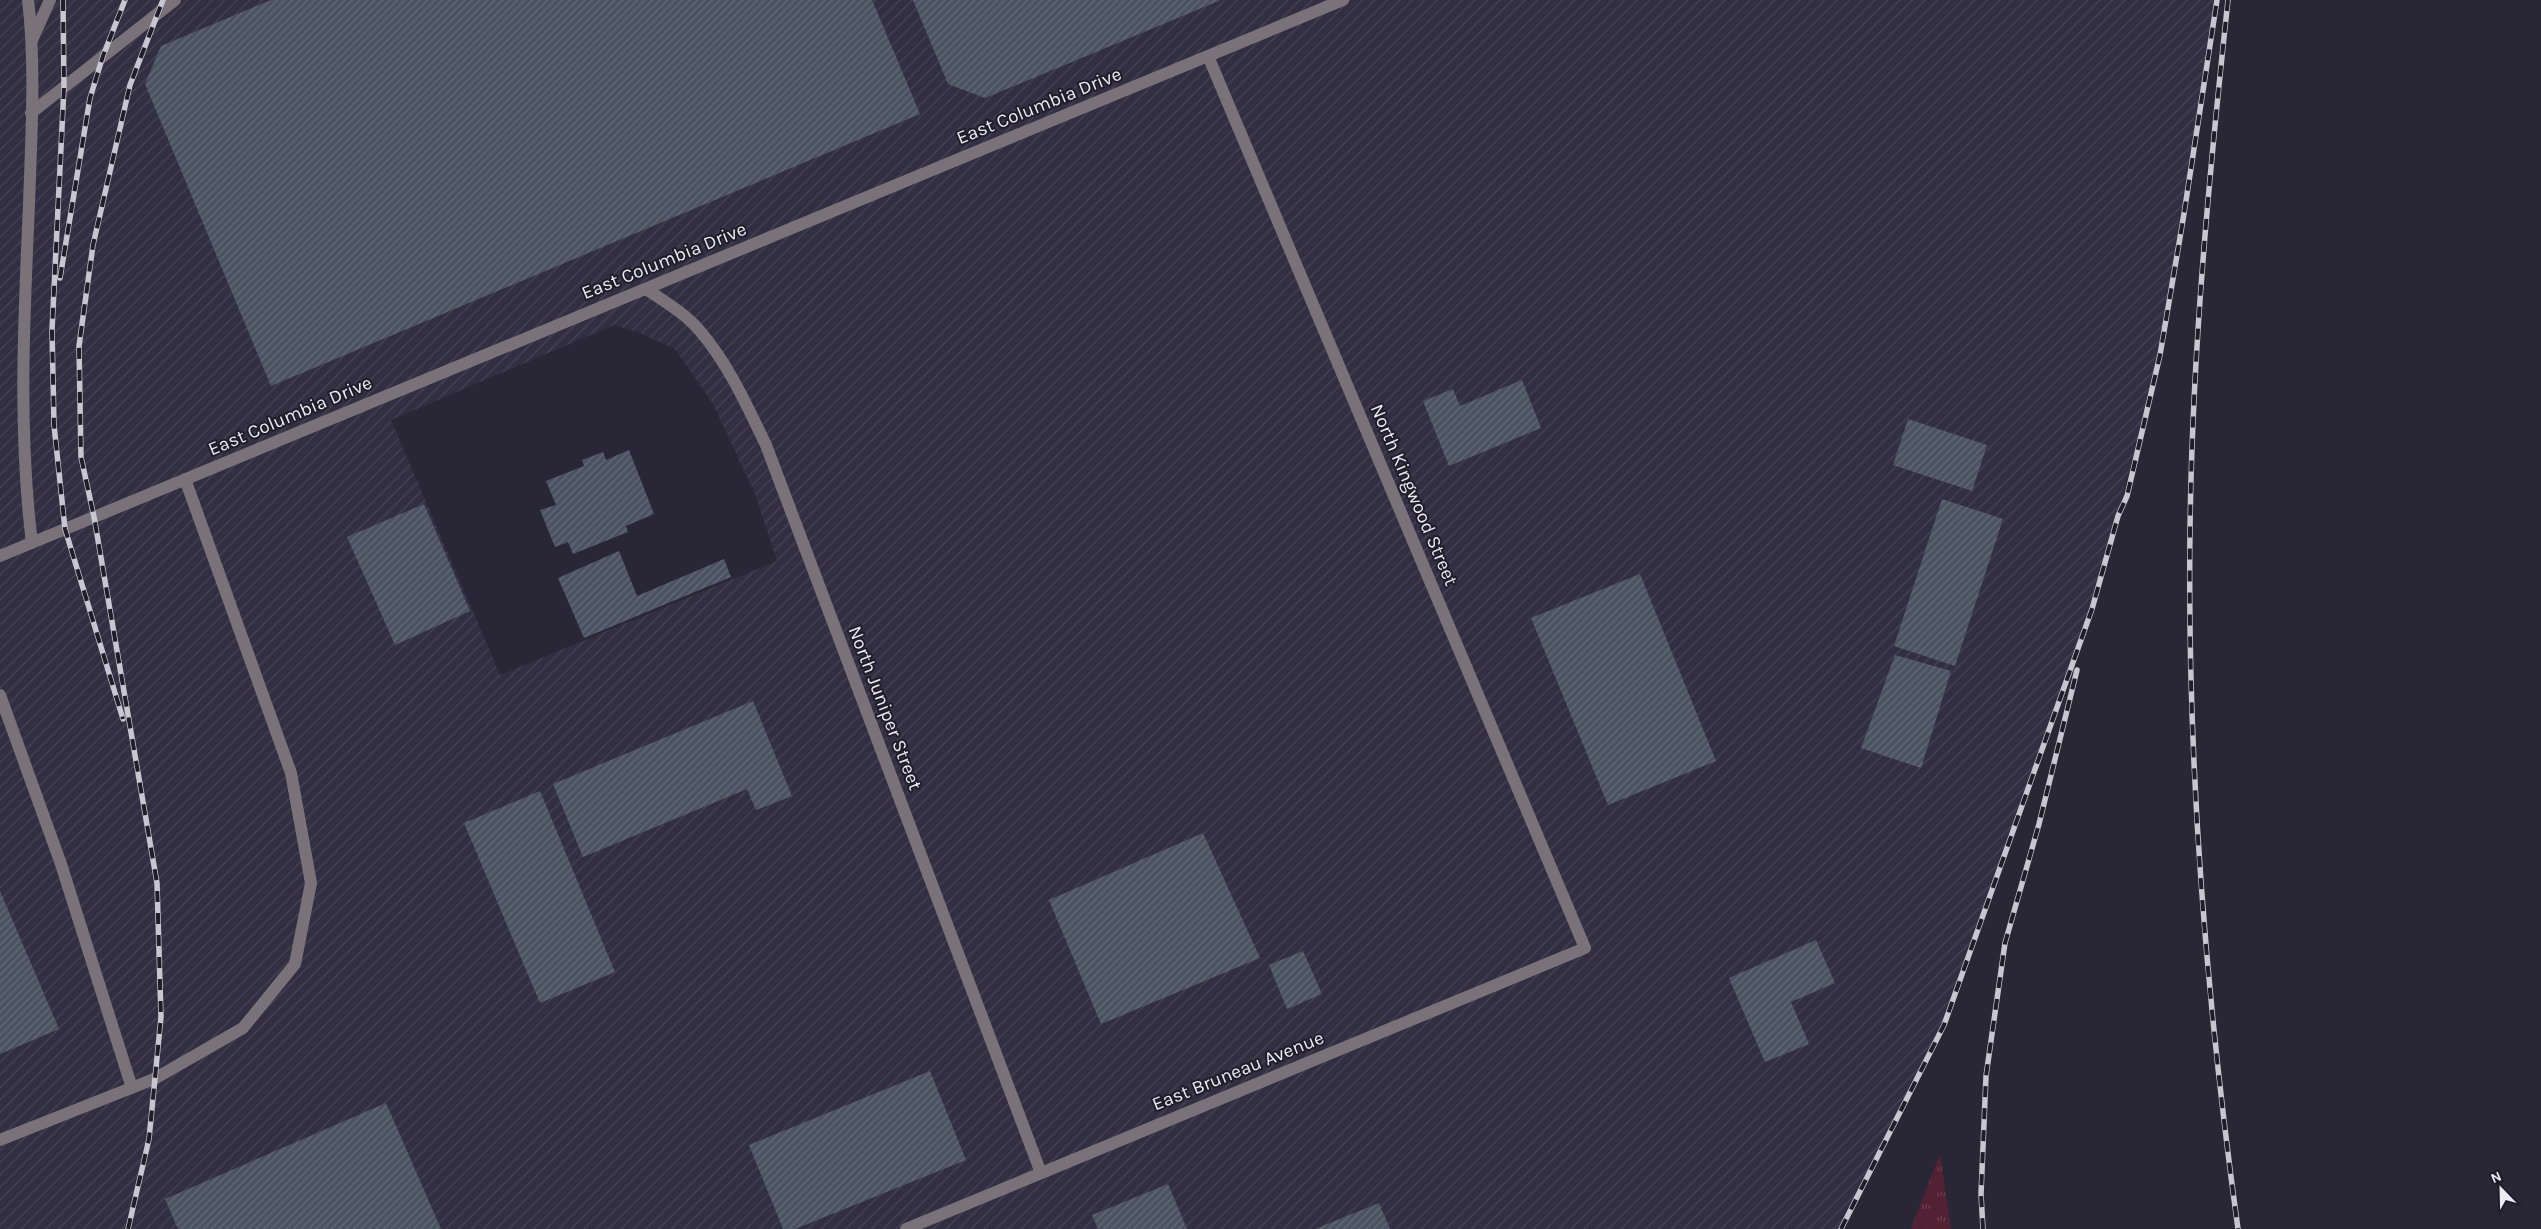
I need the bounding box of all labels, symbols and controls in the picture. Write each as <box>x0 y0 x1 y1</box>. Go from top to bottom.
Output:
street label: East Columbia Drive <box>953 63 1125 149</box>
street label: East Columbia Drive <box>578 218 750 304</box>
street label: East Columbia Drive <box>205 372 375 460</box>
street label: North Kingwood Street <box>1366 401 1462 589</box>
street label: North Juniper Street <box>844 623 926 793</box>
street label: East Bruneau Avenue <box>1149 1026 1327 1116</box>
north arrow <box>2476 1164 2526 1214</box>
text: N <box>2488 1168 2504 1187</box>

